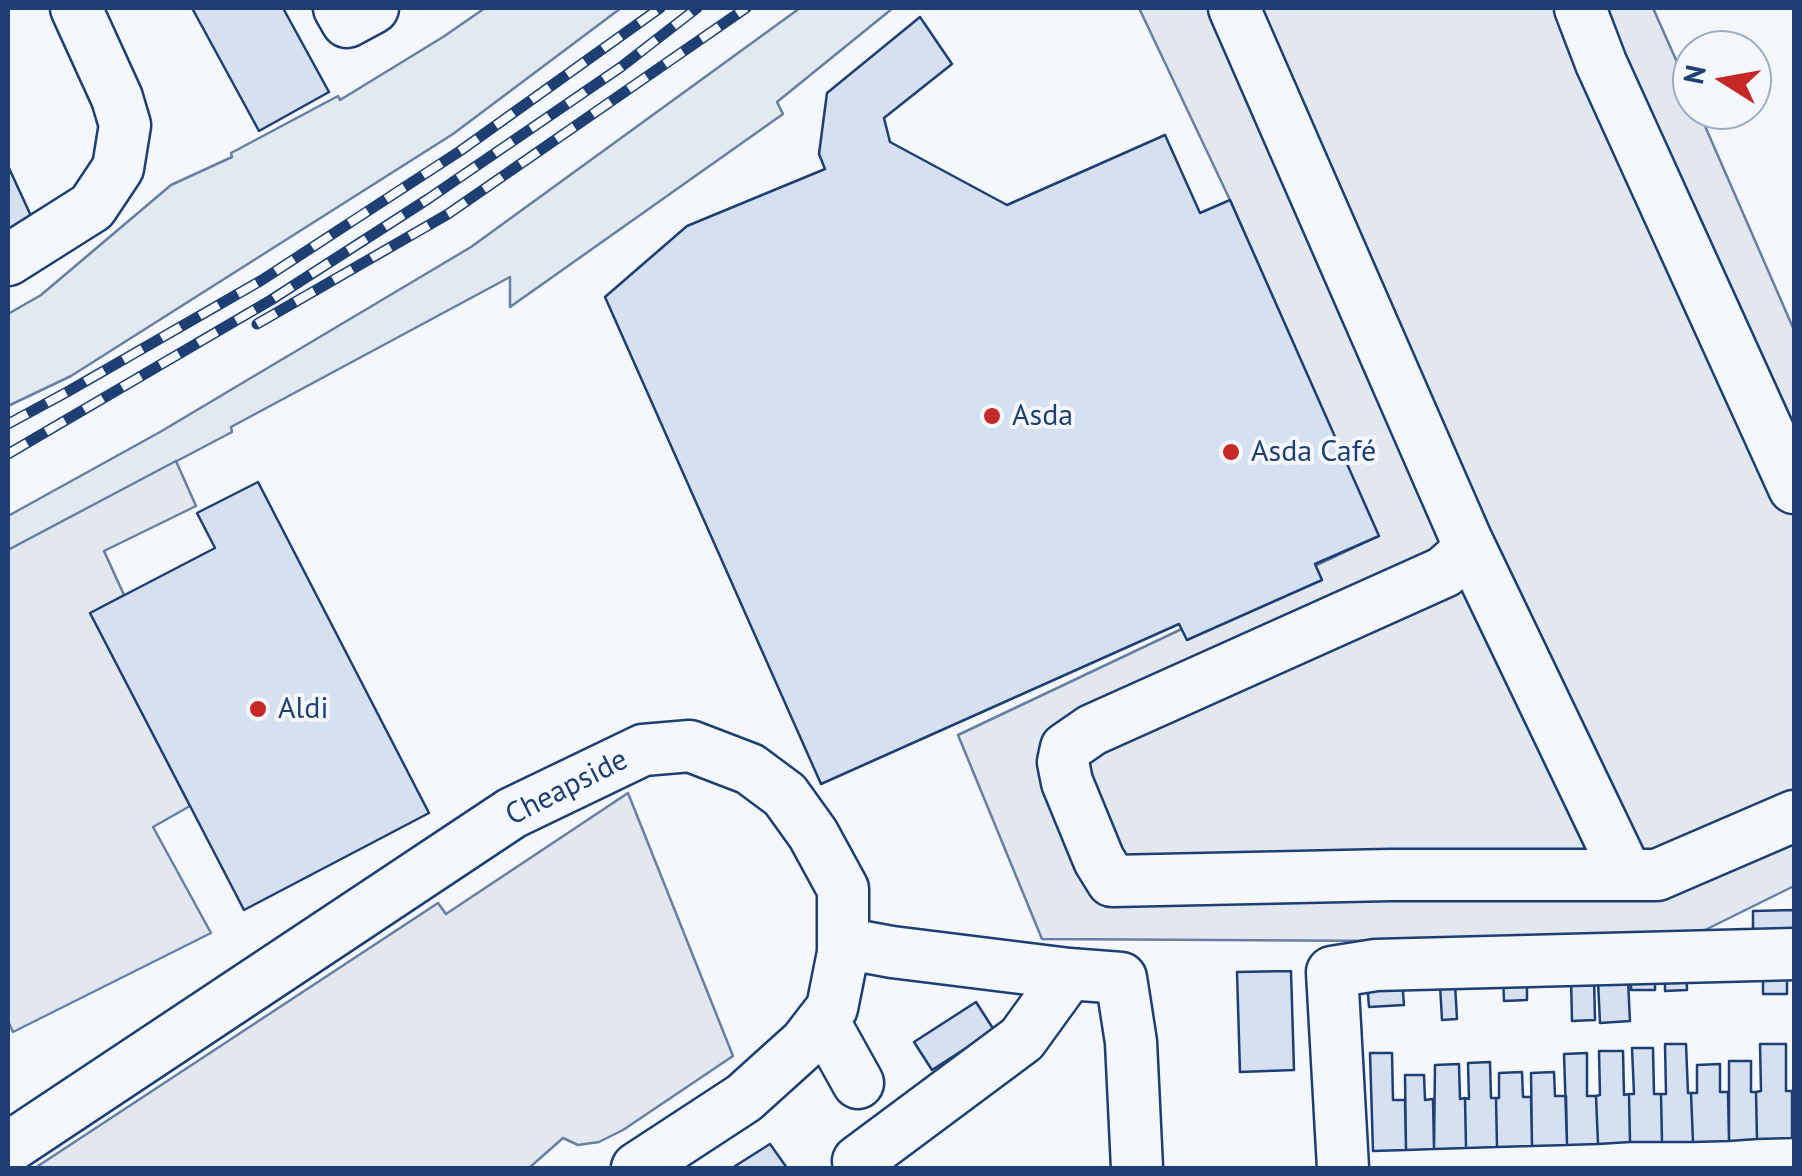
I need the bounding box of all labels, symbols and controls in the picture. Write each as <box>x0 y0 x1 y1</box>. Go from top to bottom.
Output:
north arrow <box>1672 30 1772 130</box>
text: N <box>1674 62 1714 87</box>
place label: Asda <box>1012 398 1073 434</box>
marker: Asda <box>981 405 1003 427</box>
place label: Asda Café <box>1251 434 1376 470</box>
marker: Asda Café <box>1220 441 1242 463</box>
place label: Aldi <box>278 691 328 727</box>
marker: Aldi <box>247 698 269 720</box>
street label: Cheapside <box>500 742 634 834</box>

